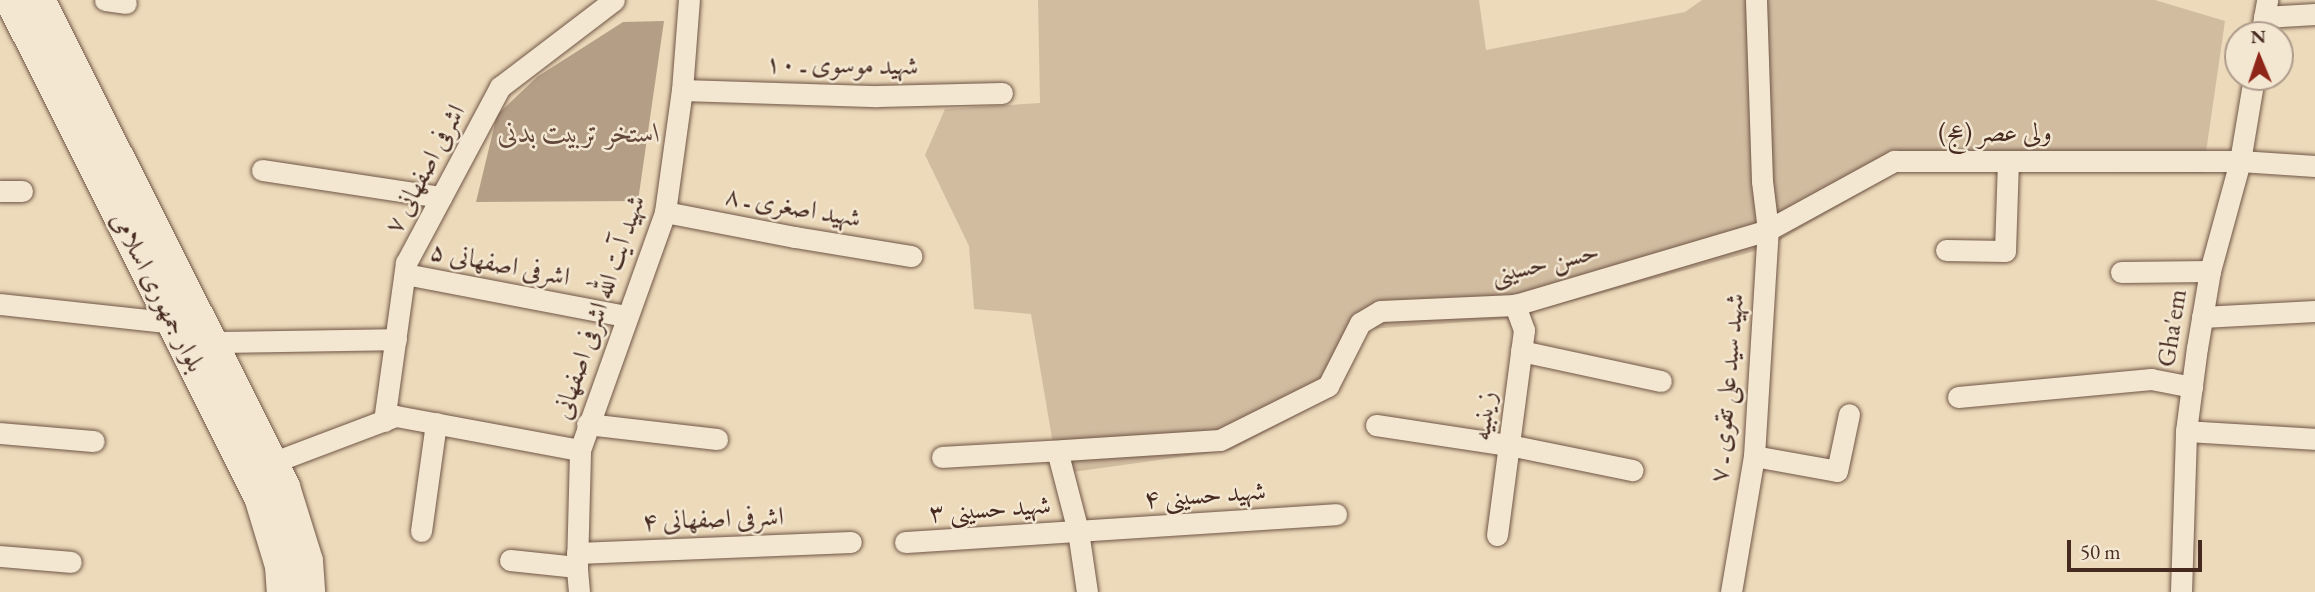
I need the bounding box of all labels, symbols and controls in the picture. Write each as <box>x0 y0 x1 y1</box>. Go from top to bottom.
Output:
north arrow <box>2224 21 2294 91</box>
text: N <box>2250 24 2266 49</box>
street label: شهید موسوی ـ ۱۰ <box>765 48 919 82</box>
street label: اشرفی اصفهانی ۷ <box>378 99 472 239</box>
water label: استخر تربیت بدنی <box>498 115 660 149</box>
street label: ولی عصر (عج) <box>1938 117 2052 149</box>
street label: شهید اصغری ـ ۸ <box>723 180 863 234</box>
street label: شهید آیت الله اشرفی اصفهانی <box>546 191 652 423</box>
street label: بلوار جمهوری اسلامی <box>104 207 212 377</box>
street label: اشرفی اصفهانی ۵ <box>427 235 573 293</box>
street label: حسن حسینی <box>1488 235 1602 291</box>
street label: Gha'em <box>2150 287 2194 369</box>
street label: شهید سید علی تقوی ـ ۷ <box>1703 292 1751 484</box>
street label: زینبیه <box>1465 389 1503 443</box>
street label: شهید حسینی ۴ <box>1143 475 1267 515</box>
street label: شهید حسینی ۳ <box>928 489 1052 529</box>
street label: اشرفی اصفهانی ۴ <box>642 501 784 537</box>
scale bar <box>2070 526 2205 570</box>
text: 50 m <box>2080 538 2121 565</box>

